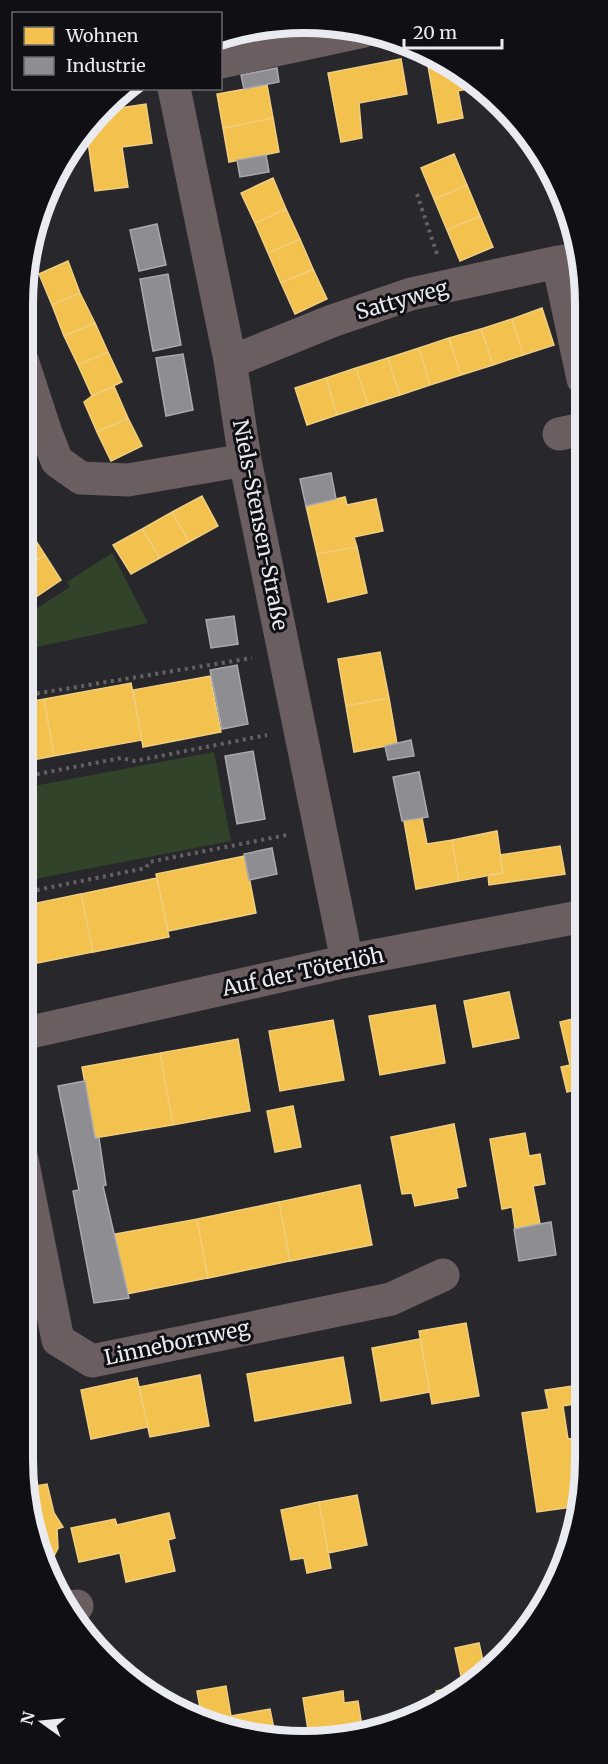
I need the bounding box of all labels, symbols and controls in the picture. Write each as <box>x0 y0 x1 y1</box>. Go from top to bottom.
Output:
legend <box>12 12 222 90</box>
scale bar <box>404 12 502 50</box>
text: 20 m <box>413 21 457 44</box>
text: Wohnen <box>65 24 139 47</box>
text: Industrie <box>66 54 146 77</box>
street label: Sattyweg <box>353 273 451 326</box>
street label: Niels-Stensen-Straße <box>227 417 294 633</box>
street label: Auf der Töterlöh <box>219 941 386 1002</box>
street label: Linnebornweg <box>102 1314 252 1371</box>
north arrow <box>12 1692 72 1752</box>
text: N <box>16 1709 39 1727</box>

